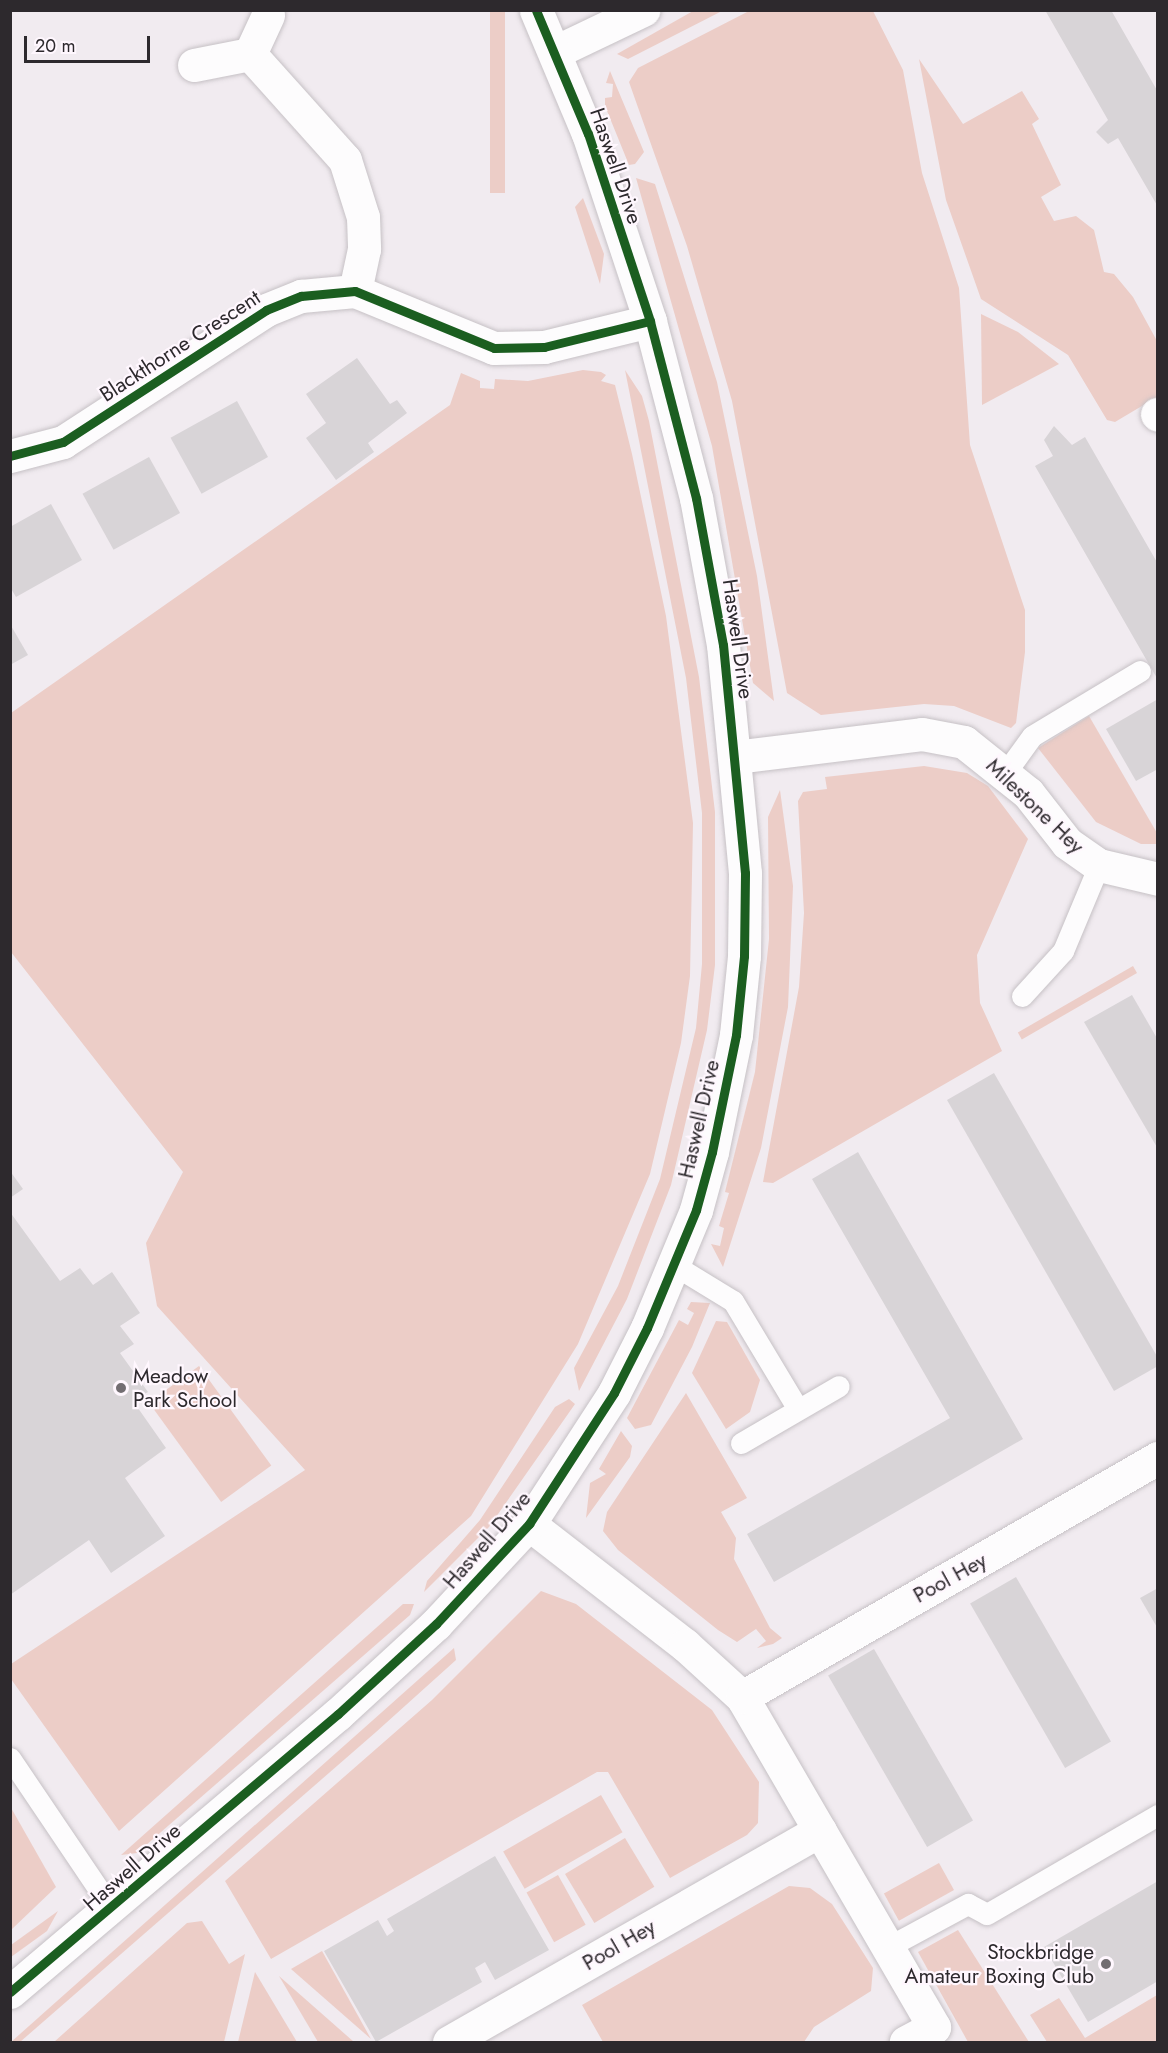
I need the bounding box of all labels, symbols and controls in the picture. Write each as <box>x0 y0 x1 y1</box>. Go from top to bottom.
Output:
scale bar <box>27 24 153 62</box>
text: 20 m <box>35 33 75 59</box>
street label: Haswell Drive <box>584 105 648 227</box>
street label: Blackthorne Crescent <box>95 285 265 407</box>
street label: Haswell Drive <box>717 577 759 701</box>
street label: Milestone Hey <box>981 753 1089 859</box>
street label: Haswell Drive <box>673 1057 725 1181</box>
place label: Meadow Park School <box>133 1363 237 1413</box>
marker: Meadow Park School <box>114 1381 128 1395</box>
street label: Haswell Drive <box>438 1486 536 1594</box>
street label: Pool Hey <box>909 1548 991 1608</box>
street label: Haswell Drive <box>78 1818 186 1916</box>
street label: Pool Hey <box>578 1914 660 1976</box>
place label: Stockbridge Amateur Boxing Club <box>905 1939 1094 1989</box>
marker: Stockbridge Amateur Boxing Club <box>1099 1957 1113 1971</box>

